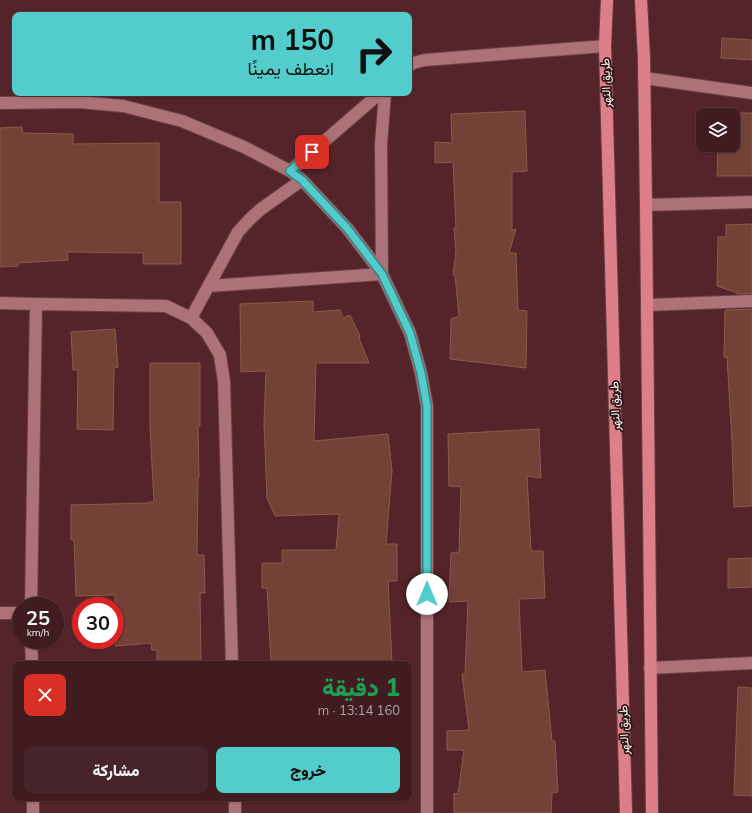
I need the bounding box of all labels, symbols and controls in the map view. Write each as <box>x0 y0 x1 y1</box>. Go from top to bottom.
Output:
text: 150 m <box>251 22 334 57</box>
icon: right <box>348 28 400 80</box>
text: انعطف يمينًا <box>248 57 334 80</box>
street label: طريق النهر <box>597 58 615 109</box>
map controls <box>696 108 740 152</box>
button: layers <box>696 108 740 152</box>
pin <box>295 135 329 169</box>
icon: arrive <box>301 141 323 163</box>
street label: طريق النهر <box>606 381 624 432</box>
position arrow <box>406 573 448 615</box>
speed limit sign: 30 <box>72 597 124 649</box>
text: 25 <box>26 605 50 630</box>
text: km/h <box>27 626 49 639</box>
text: 1 دقيقة <box>322 672 400 702</box>
button: close <box>24 674 66 716</box>
text: 160 m · 13:14 <box>318 702 400 718</box>
street label: طريق النهر <box>615 705 633 756</box>
button: مشاركة <box>24 747 208 793</box>
button: خروج <box>216 747 400 793</box>

